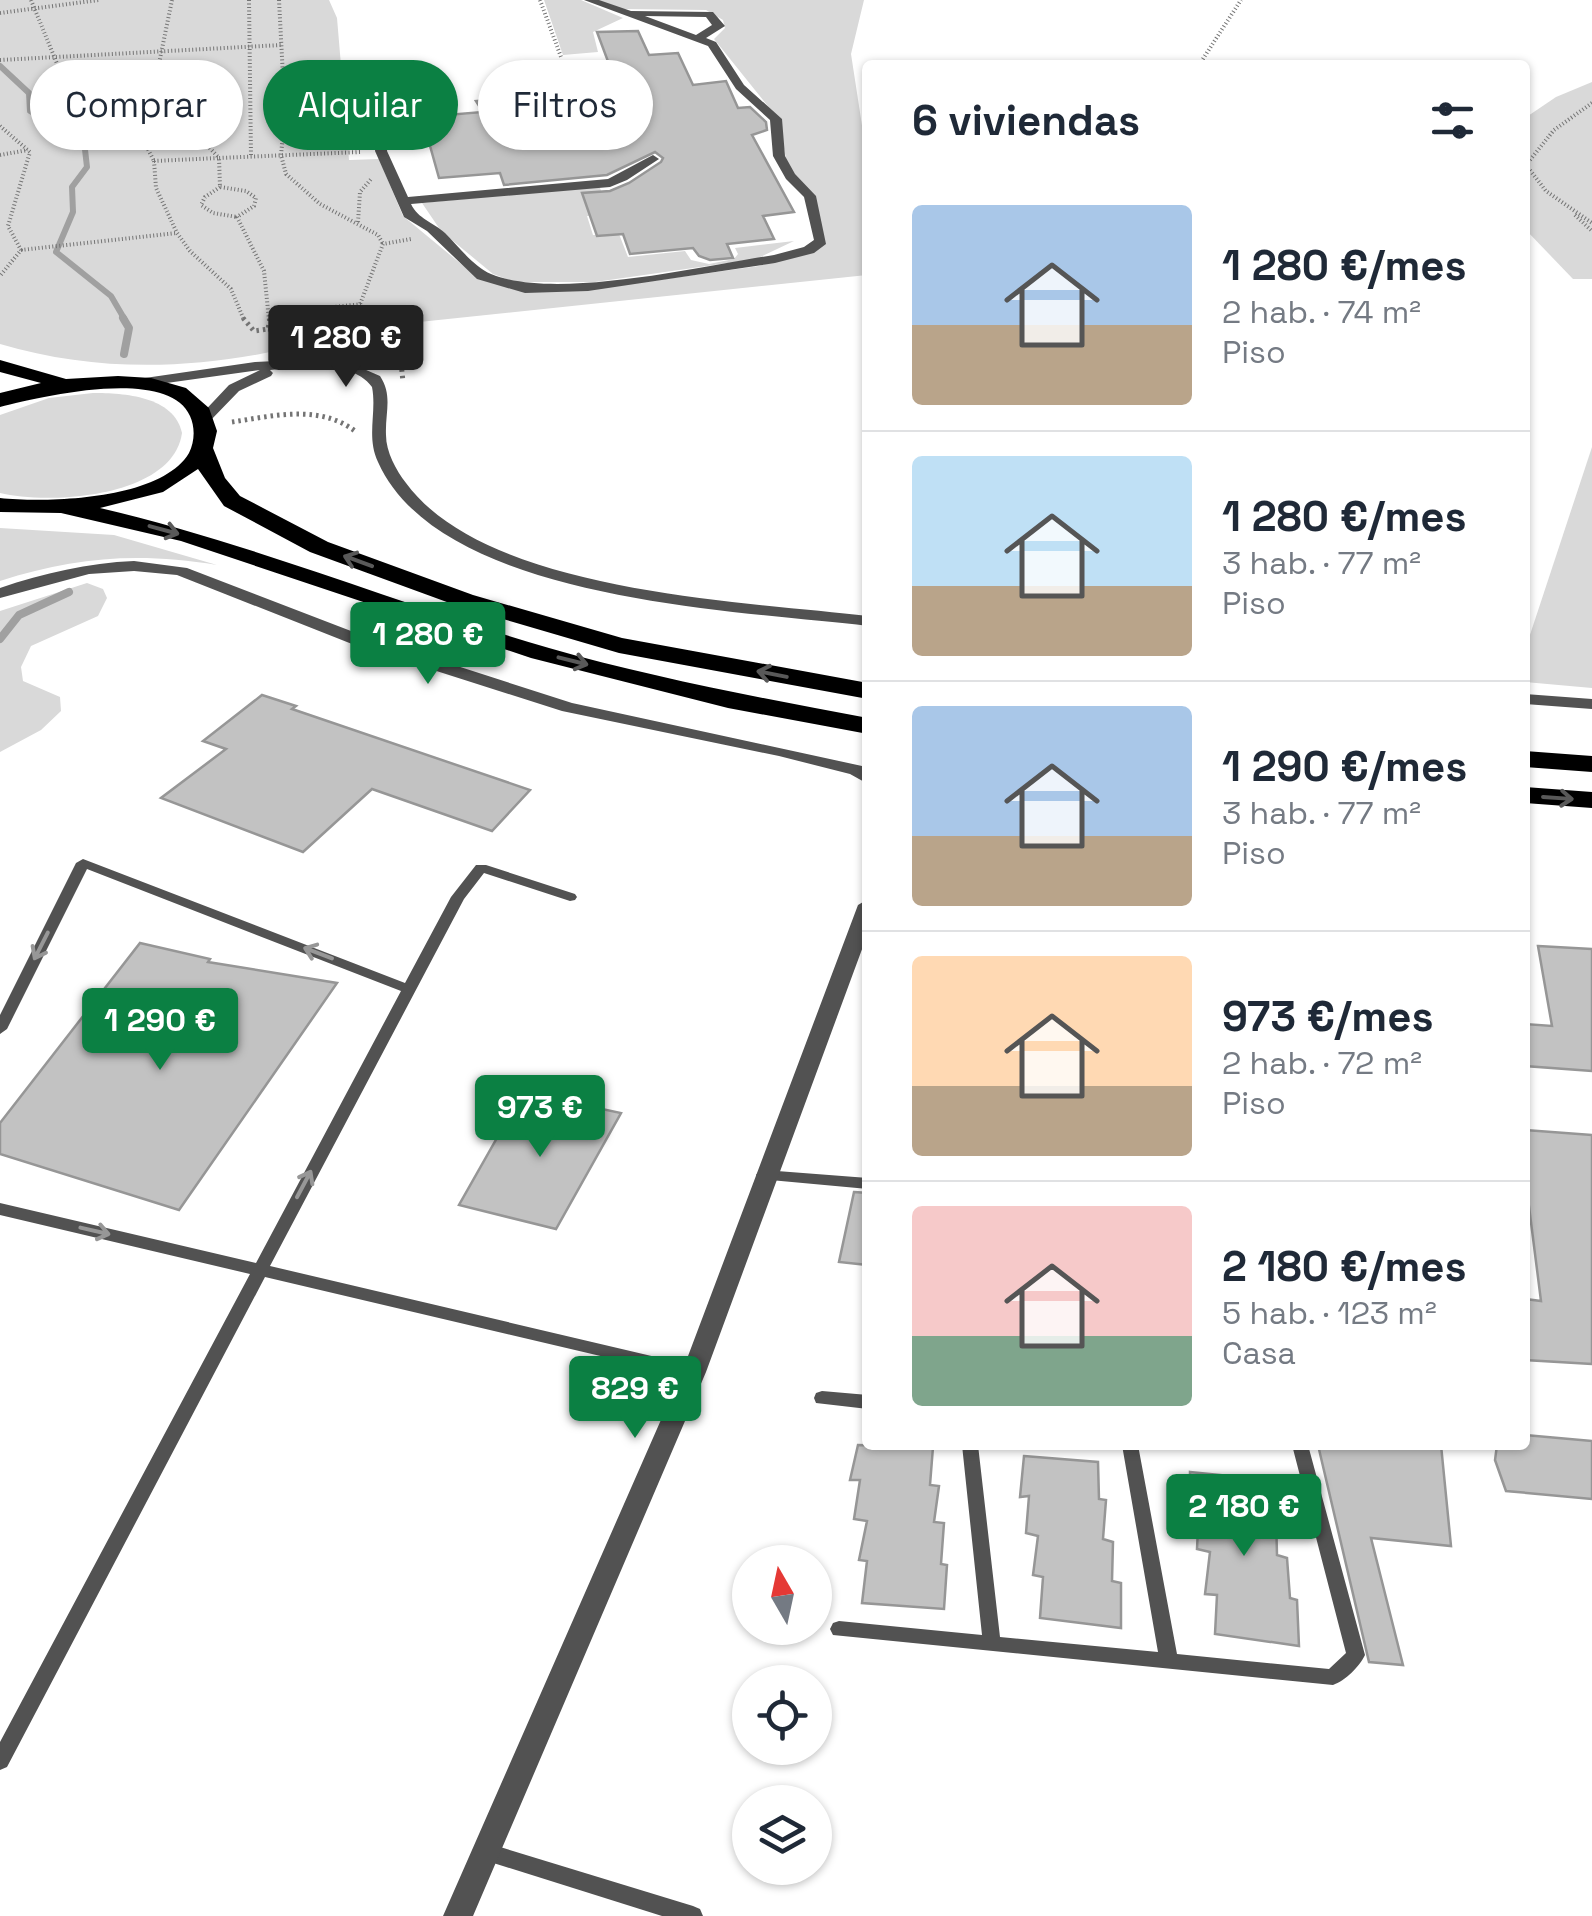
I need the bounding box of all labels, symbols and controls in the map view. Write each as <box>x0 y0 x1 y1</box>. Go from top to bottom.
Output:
chip: Comprar <box>30 60 243 150</box>
chip: Alquilar <box>263 60 458 150</box>
chip: Filtros <box>478 60 653 150</box>
icon: filters <box>1425 93 1480 148</box>
text: 6 viviendas <box>912 94 1140 147</box>
text: 1 280 €/mes <box>1222 239 1467 292</box>
icon: home <box>992 245 1112 365</box>
text: 2 hab. · 74 m² <box>1222 292 1421 332</box>
pin: 1 280 € <box>254 305 438 390</box>
text: 1 280 € <box>290 317 402 357</box>
text: Piso <box>1222 332 1286 372</box>
text: 1 280 €/mes <box>1222 490 1467 543</box>
icon: home <box>992 496 1112 616</box>
one-way arrow <box>148 521 179 540</box>
text: 3 hab. · 77 m² <box>1222 543 1421 583</box>
one-way arrow <box>343 551 374 569</box>
text: Piso <box>1222 583 1286 623</box>
pin: 1 280 € <box>336 602 520 687</box>
text: 1 280 € <box>372 614 484 654</box>
one-way arrow <box>556 653 588 671</box>
one-way arrow <box>756 664 788 683</box>
text: 1 290 €/mes <box>1222 740 1467 793</box>
icon: home <box>992 746 1112 866</box>
one-way arrow <box>1542 788 1574 807</box>
text: 3 hab. · 77 m² <box>1222 793 1421 833</box>
text: Piso <box>1222 833 1286 873</box>
one-way arrow <box>31 931 50 960</box>
one-way arrow <box>303 943 334 961</box>
pin: 1 290 € <box>68 988 252 1073</box>
text: 973 €/mes <box>1222 990 1433 1043</box>
icon: home <box>992 996 1112 1116</box>
text: 1 290 € <box>104 1000 216 1040</box>
text: 2 hab. · 72 m² <box>1222 1043 1422 1083</box>
pin: 973 € <box>470 1075 610 1160</box>
text: Piso <box>1222 1083 1286 1123</box>
text: 973 € <box>497 1087 583 1127</box>
one-way arrow <box>295 1170 315 1200</box>
one-way arrow <box>78 1223 110 1241</box>
text: 2 180 €/mes <box>1222 1240 1467 1293</box>
icon: home <box>992 1246 1112 1366</box>
text: 5 hab. · 123 m² <box>1222 1293 1437 1333</box>
text: Casa <box>1222 1333 1296 1373</box>
pin: 829 € <box>565 1356 705 1441</box>
text: 829 € <box>591 1368 679 1408</box>
pin: 2 180 € <box>1152 1474 1336 1559</box>
text: 2 180 € <box>1188 1486 1300 1526</box>
north arrow <box>732 1545 832 1645</box>
map controls <box>732 1545 832 1885</box>
button: locate <box>732 1665 832 1765</box>
button: layers <box>732 1785 832 1885</box>

